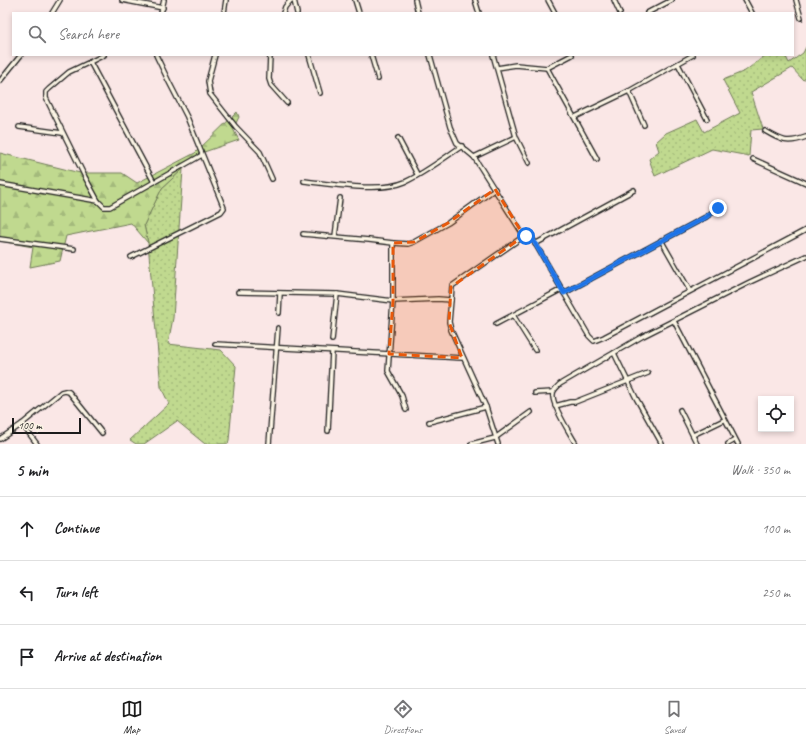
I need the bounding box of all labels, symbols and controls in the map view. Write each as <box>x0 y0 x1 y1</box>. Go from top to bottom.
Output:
search box <box>12 12 794 56</box>
icon: search <box>26 23 48 45</box>
text: Search here <box>58 25 119 44</box>
route end <box>709 199 727 217</box>
route start <box>517 227 535 245</box>
map controls <box>758 396 794 432</box>
button: locate <box>758 396 794 432</box>
scale bar <box>12 416 81 435</box>
text: 100 m <box>18 418 42 432</box>
text: 5 min <box>16 460 48 481</box>
text: Walk · 350 m <box>731 462 790 478</box>
icon: ahead <box>16 518 38 540</box>
text: Continue <box>54 519 99 538</box>
text: 100 m <box>762 521 790 537</box>
icon: left <box>16 582 38 604</box>
text: Turn left <box>54 583 97 602</box>
text: 250 m <box>762 585 790 601</box>
icon: arrive <box>16 646 38 668</box>
text: Arrive at destination <box>54 647 161 666</box>
tab: Map <box>121 698 143 736</box>
tab: Directions <box>384 698 422 736</box>
tab: Saved <box>663 698 685 736</box>

